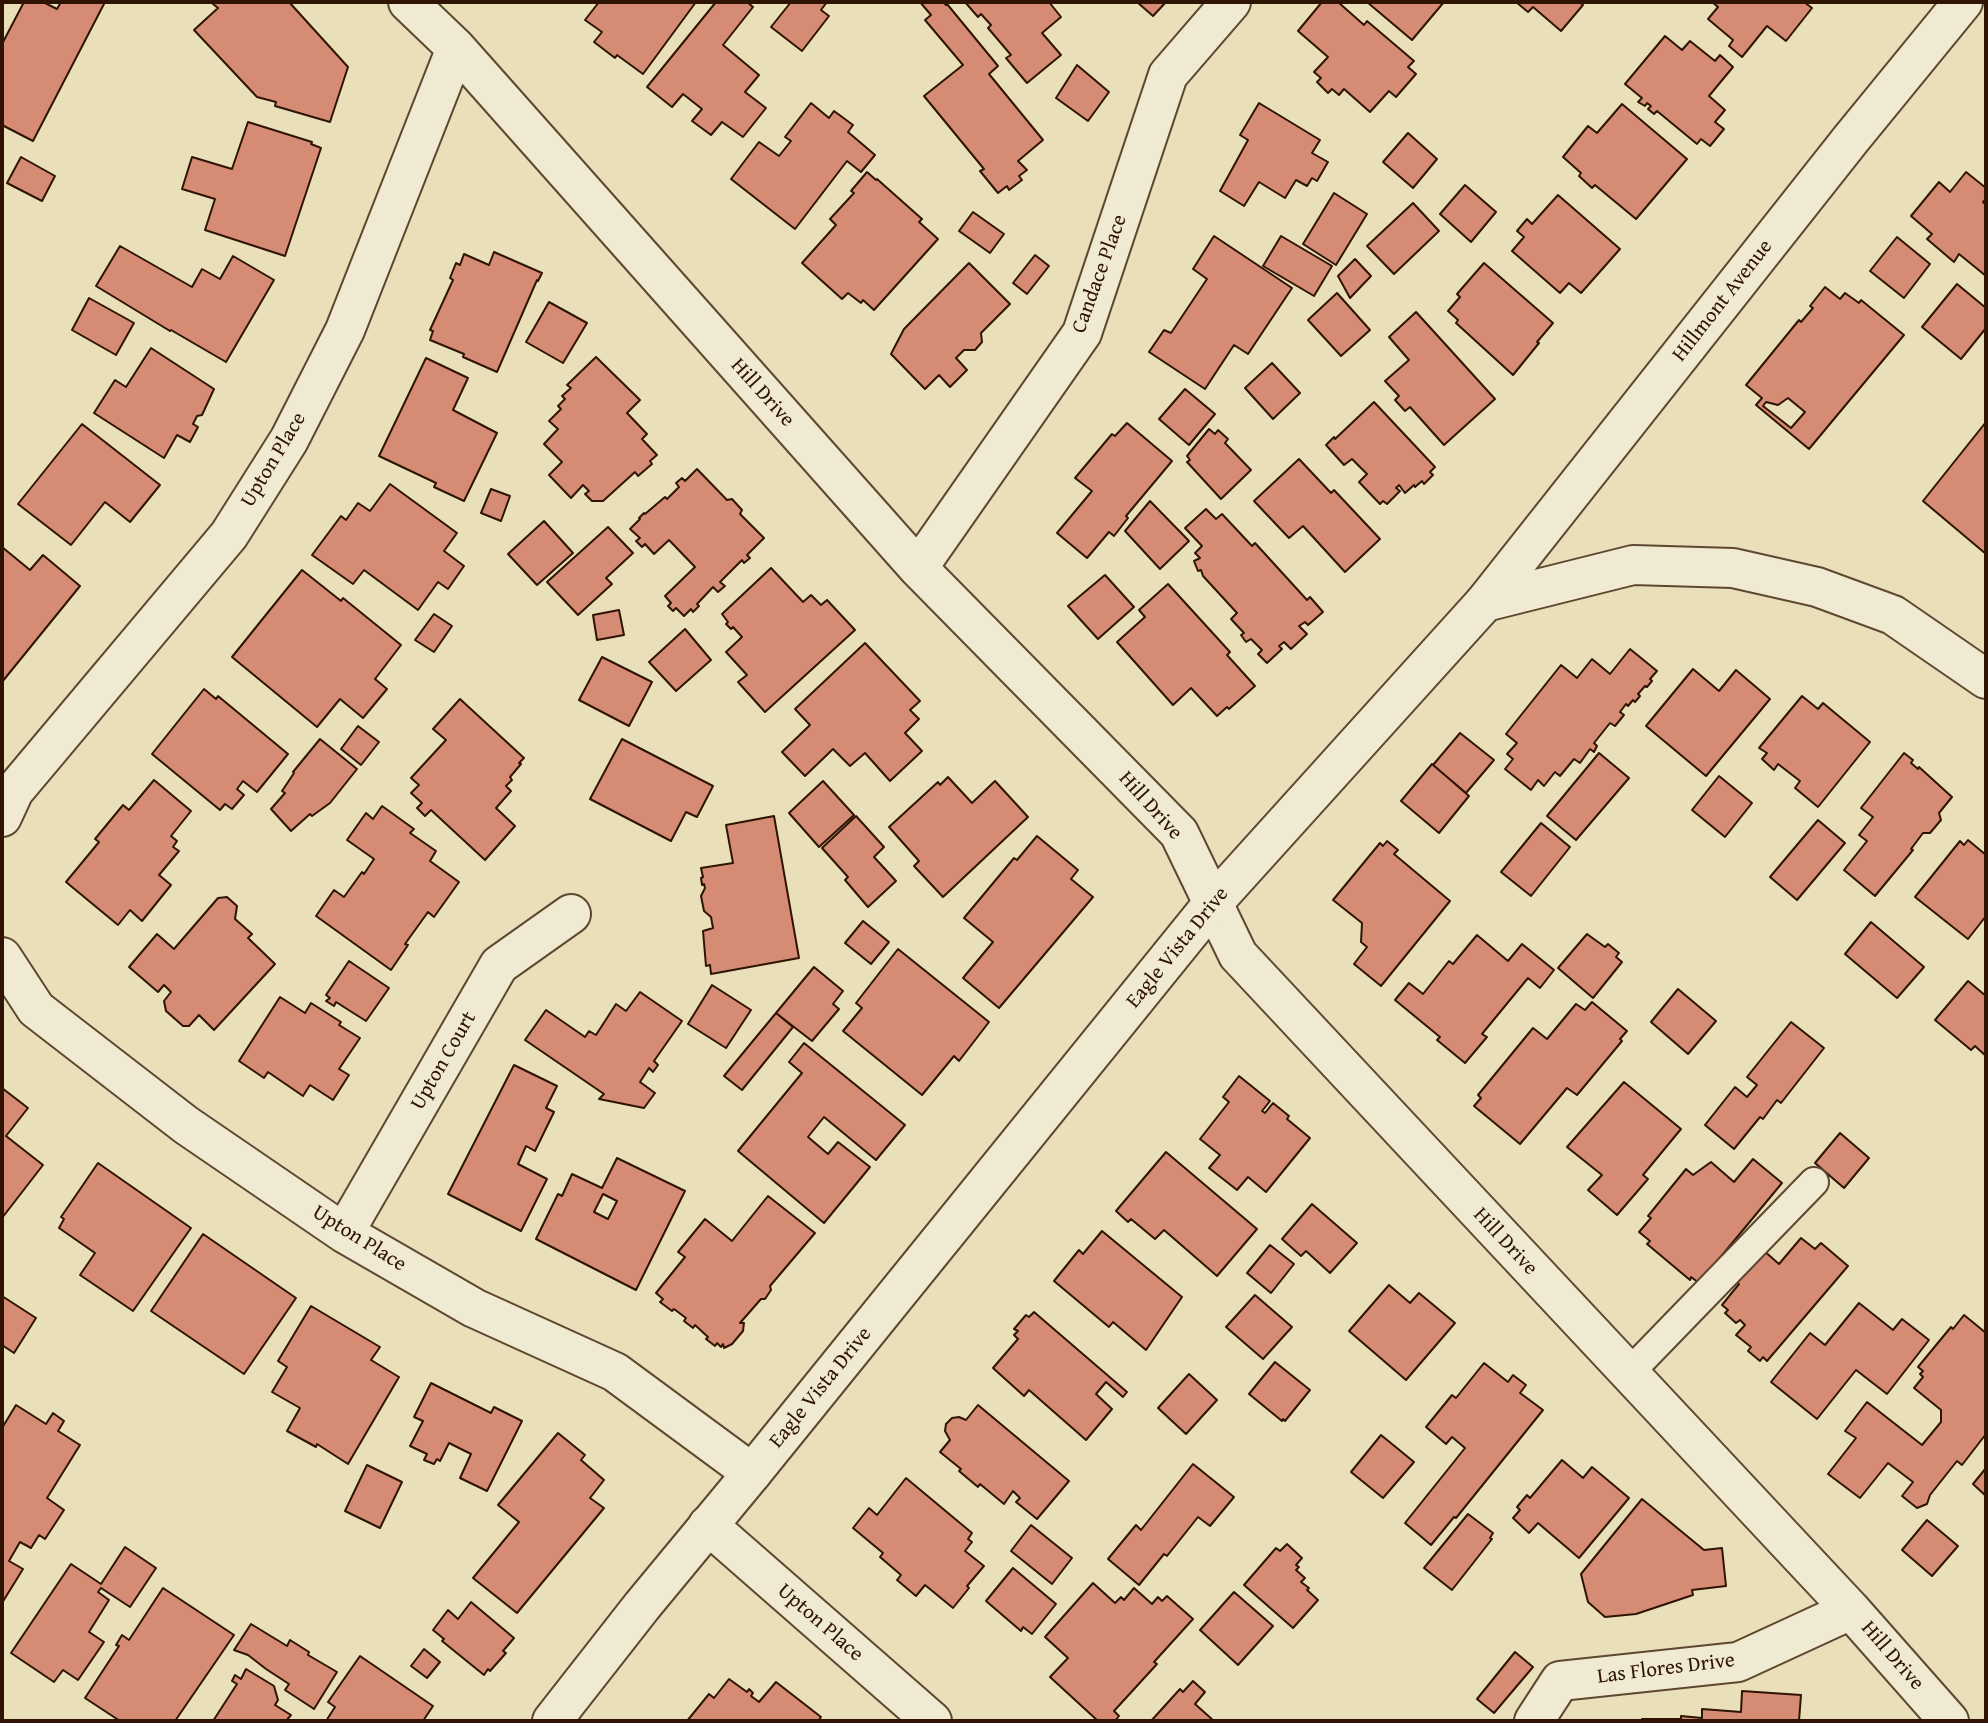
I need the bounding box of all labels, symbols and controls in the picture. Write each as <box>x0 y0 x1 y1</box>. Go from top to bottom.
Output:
street label: Candace Place <box>1067 211 1133 337</box>
street label: Hillmont Avenue <box>1668 235 1778 367</box>
street label: Hill Drive <box>725 354 799 432</box>
street label: Upton Place <box>236 408 312 512</box>
street label: Hill Drive <box>1113 767 1187 845</box>
street label: Eagle Vista Drive <box>1122 882 1234 1014</box>
street label: Upton Court <box>406 1007 482 1115</box>
street label: Upton Place <box>307 1200 411 1278</box>
street label: Hill Drive <box>1467 1203 1543 1281</box>
street label: Eagle Vista Drive <box>765 1322 877 1454</box>
street label: Upton Place <box>772 1579 868 1667</box>
street label: Hill Drive <box>1855 1616 1929 1696</box>
street label: Las Flores Drive <box>1596 1648 1736 1690</box>

